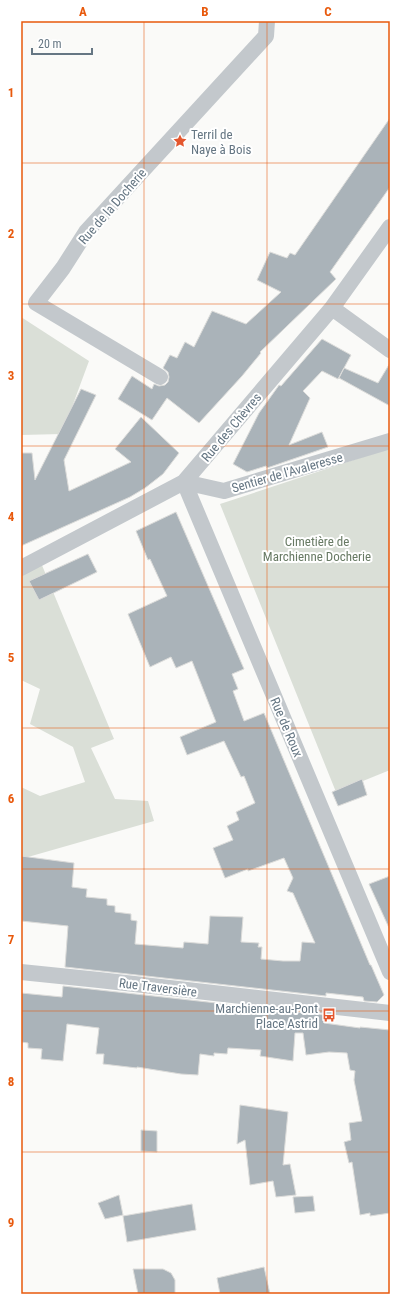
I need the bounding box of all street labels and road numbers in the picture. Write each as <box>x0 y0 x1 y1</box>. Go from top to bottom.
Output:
street label: Rue de la Docherie <box>75 165 149 247</box>
street label: Rue des Chèvres <box>198 390 264 465</box>
street label: Sentier de l'Avaleresse <box>230 449 344 496</box>
street label: Rue de Roux <box>267 695 306 759</box>
street label: Rue Traversière <box>118 975 198 1000</box>

